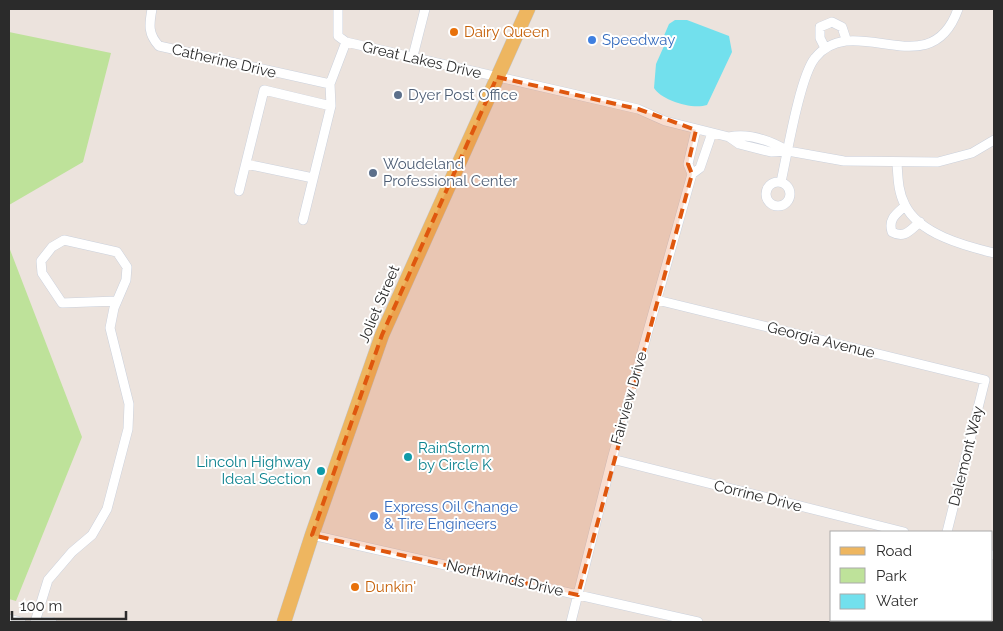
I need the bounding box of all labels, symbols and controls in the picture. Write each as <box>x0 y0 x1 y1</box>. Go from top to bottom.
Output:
place label: Dairy Queen <box>464 23 549 41</box>
marker: Dairy Queen <box>448 26 460 38</box>
place label: Speedway <box>602 31 675 49</box>
marker: Speedway <box>586 34 598 46</box>
street label: Great Lakes Drive <box>361 38 483 82</box>
street label: Catherine Drive <box>170 40 278 82</box>
place label: Dyer Post Office <box>408 86 518 104</box>
marker: Dyer Post Office <box>392 89 404 101</box>
place label: Woudeland Professional Center <box>383 155 518 190</box>
marker: Woudeland Professional Center <box>367 167 379 179</box>
street label: Joliet Street <box>355 262 403 346</box>
street label: Georgia Avenue <box>765 318 877 362</box>
street label: Fairview Drive <box>607 349 651 447</box>
street label: Dalemont Way <box>945 404 987 508</box>
place label: RainStorm by Circle K <box>418 439 492 474</box>
marker: RainStorm by Circle K <box>402 451 414 463</box>
place label: Lincoln Highway Ideal Section <box>196 453 311 488</box>
marker: Lincoln Highway Ideal Section <box>315 465 327 477</box>
street label: Corrine Drive <box>712 476 804 516</box>
place label: Express Oil Change & Tire Engineers <box>384 498 518 533</box>
marker: Express Oil Change & Tire Engineers <box>368 510 380 522</box>
legend <box>830 531 993 621</box>
text: Road <box>876 542 912 560</box>
street label: Northwinds Drive <box>445 556 565 600</box>
text: Park <box>876 567 907 585</box>
place label: Dunkin' <box>365 578 416 596</box>
marker: Dunkin' <box>349 581 361 593</box>
scale bar <box>12 588 126 620</box>
text: Water <box>876 592 919 610</box>
text: 100 m <box>20 597 62 615</box>

